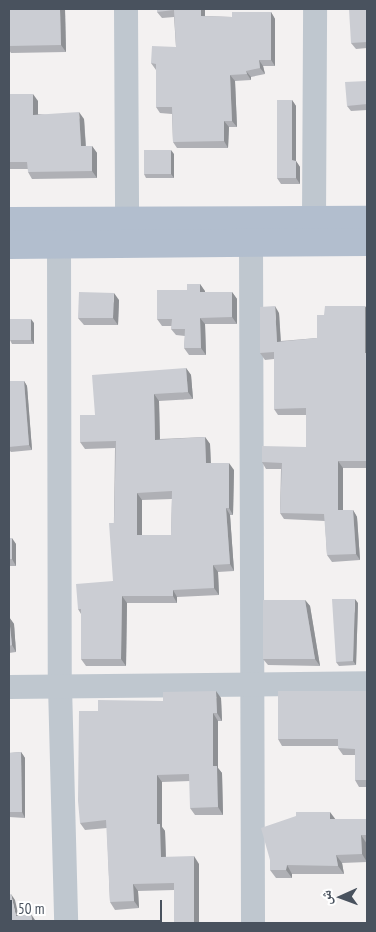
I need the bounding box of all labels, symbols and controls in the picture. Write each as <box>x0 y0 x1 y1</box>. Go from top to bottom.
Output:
north arrow <box>316 872 366 922</box>
scale bar <box>12 890 165 922</box>
text: ش <box>317 890 335 905</box>
text: 50 m <box>18 899 44 918</box>

